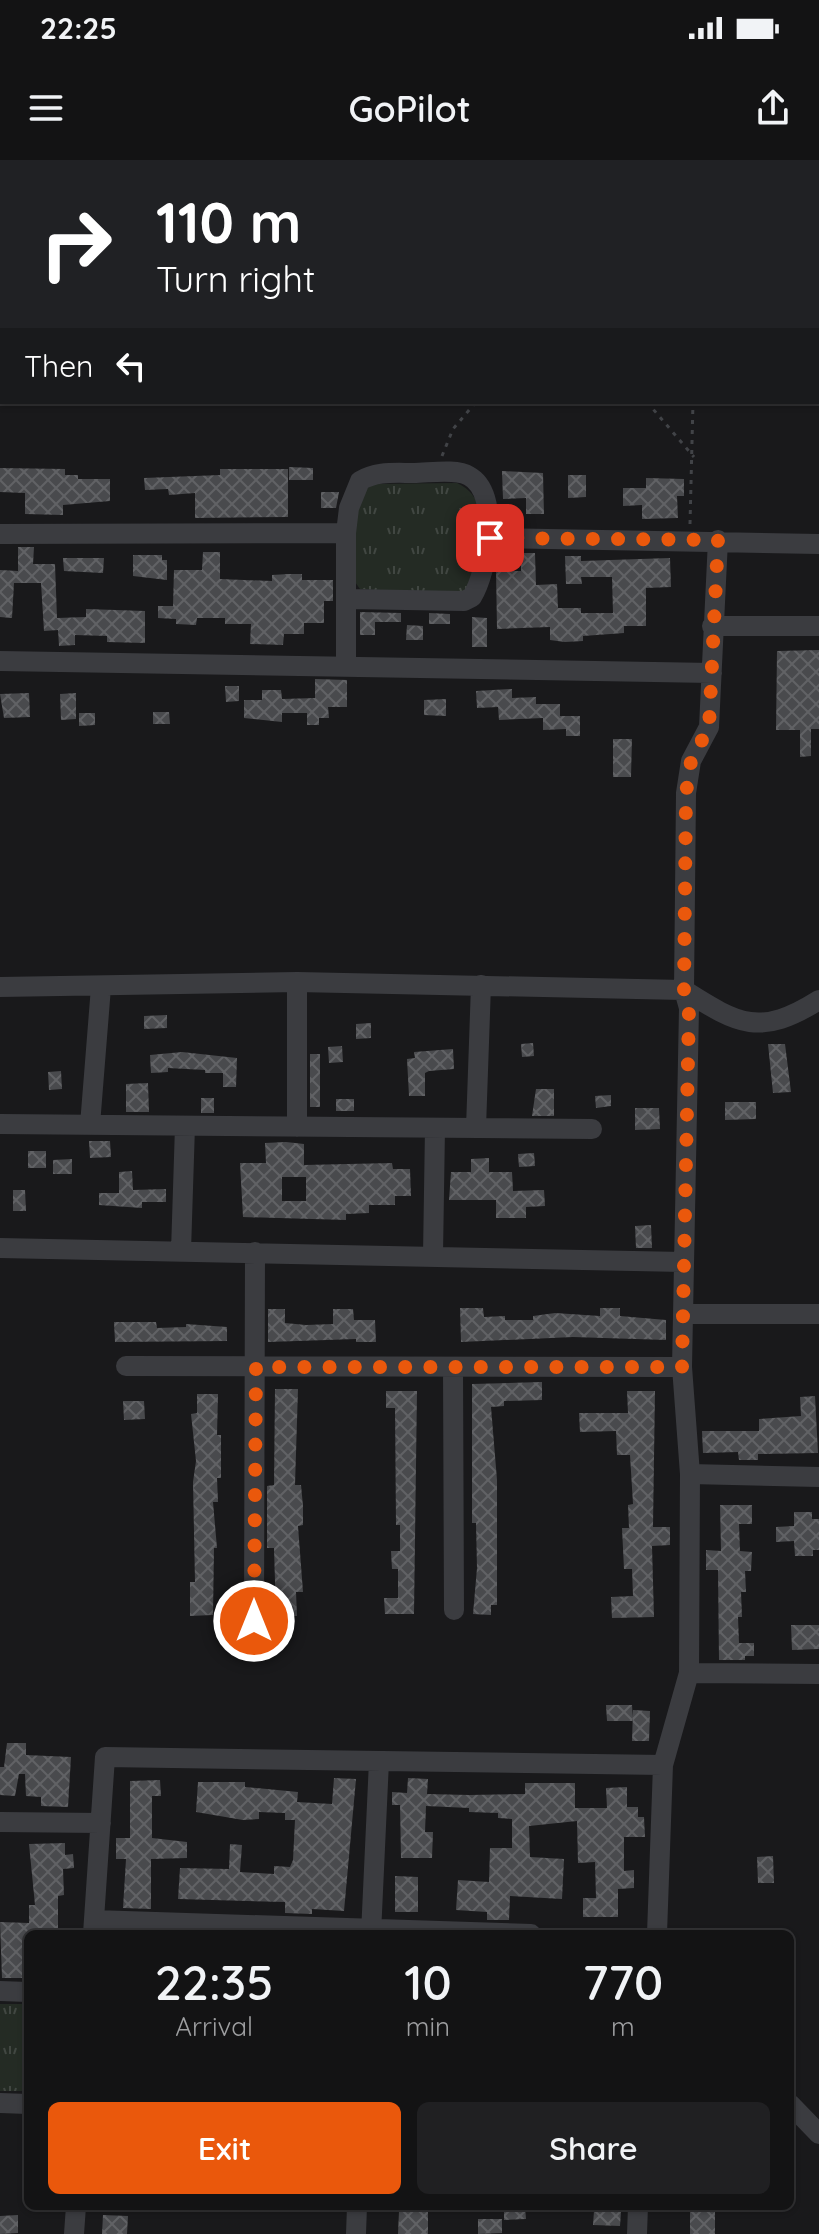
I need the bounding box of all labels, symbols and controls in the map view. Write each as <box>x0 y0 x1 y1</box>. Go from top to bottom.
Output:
text: 22:25 <box>40 9 117 47</box>
icon: menu <box>24 86 68 130</box>
text: GoPilot <box>348 86 471 131</box>
icon: share <box>751 86 795 130</box>
text: 110 m <box>156 187 301 257</box>
icon: right <box>24 192 128 296</box>
text: Turn right <box>156 256 315 301</box>
icon: left <box>109 344 153 388</box>
text: Then <box>24 347 93 385</box>
pin <box>456 504 524 572</box>
icon: arrive <box>468 516 512 560</box>
position arrow <box>212 1579 296 1663</box>
text: 22:35 <box>155 1952 273 2012</box>
text: 10 <box>404 1952 452 2012</box>
text: 770 <box>582 1952 663 2012</box>
text: Arrival <box>175 2010 253 2043</box>
text: min <box>406 2010 450 2043</box>
text: m <box>611 2010 635 2043</box>
button: Exit <box>48 2102 401 2194</box>
button: Share <box>417 2102 770 2194</box>

